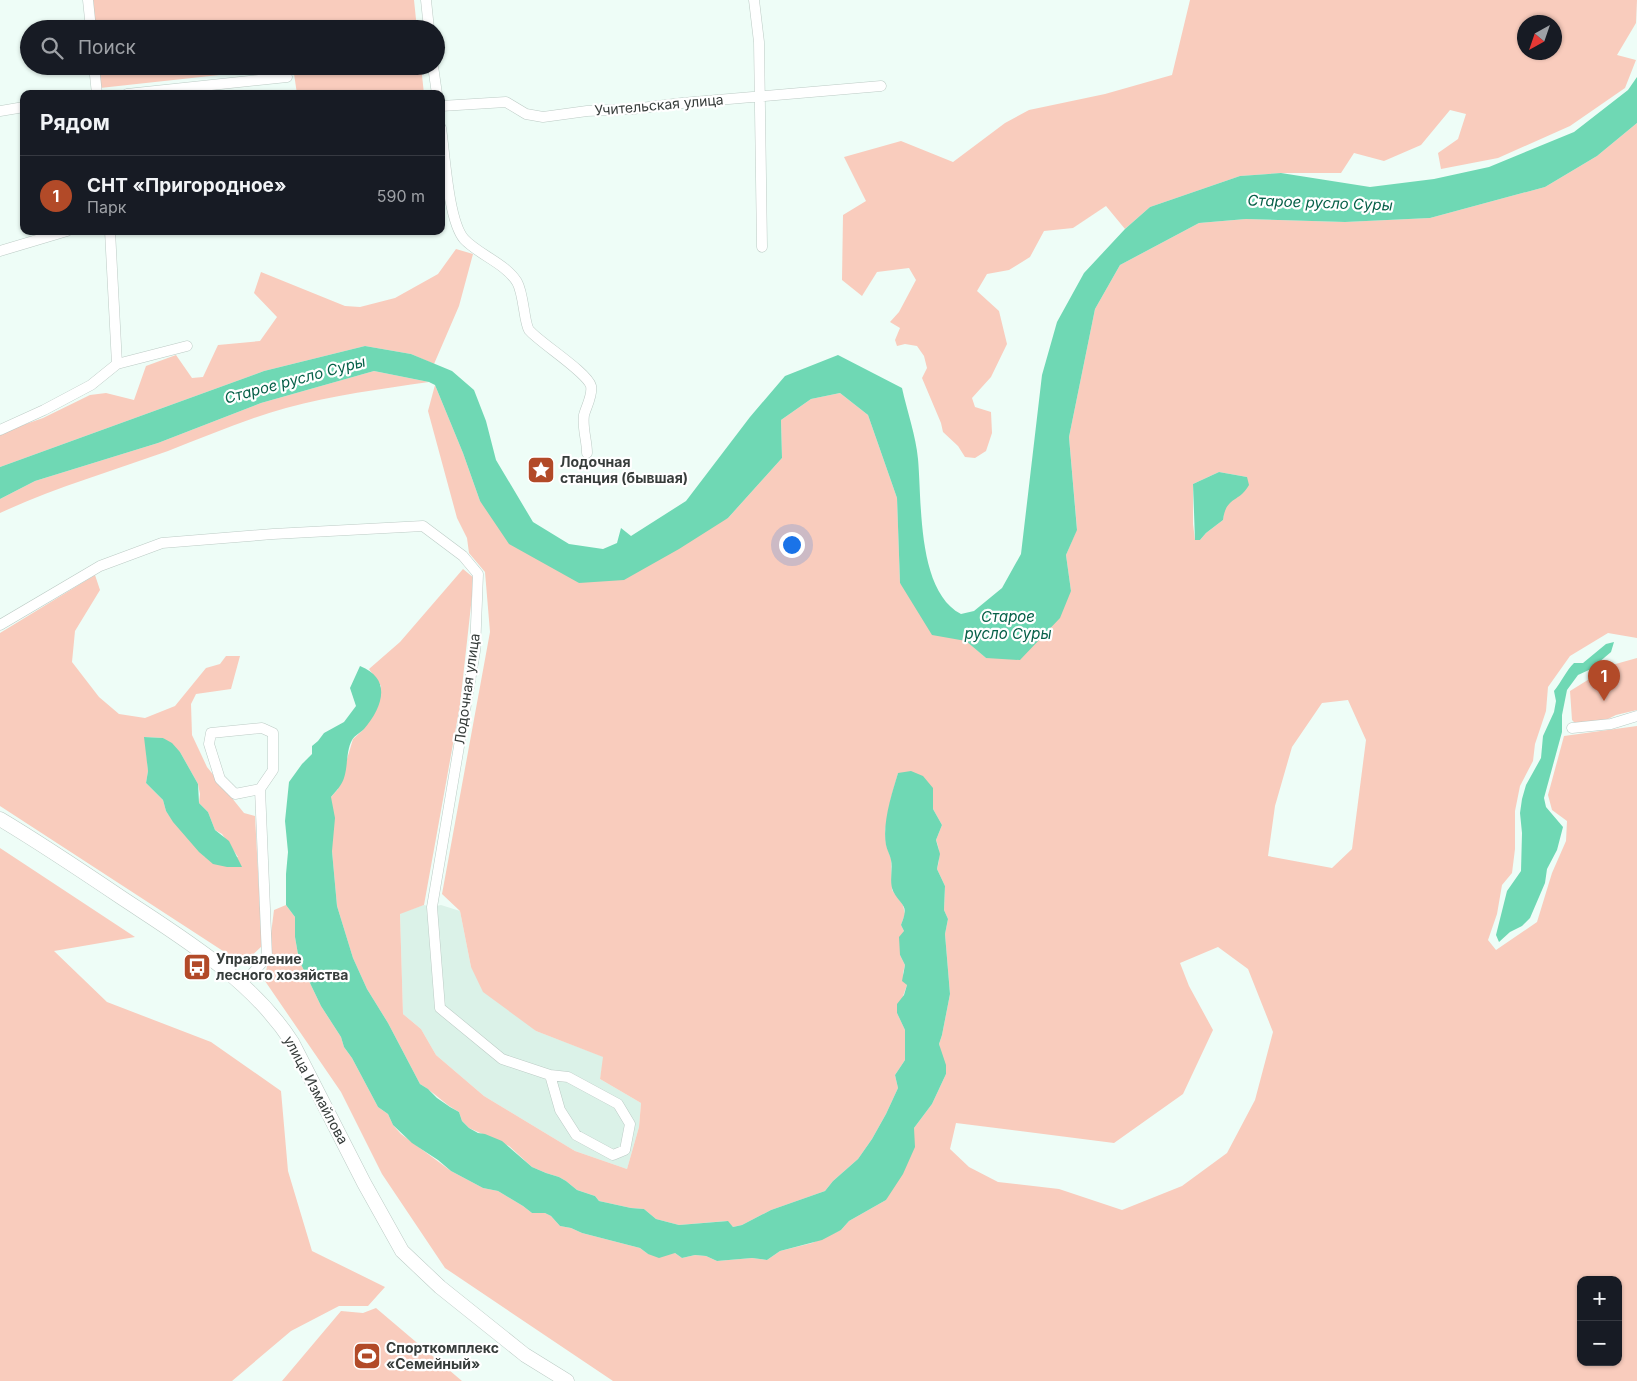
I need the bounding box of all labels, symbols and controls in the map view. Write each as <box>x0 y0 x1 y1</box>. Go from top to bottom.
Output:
north arrow <box>1517 15 1562 60</box>
search box <box>20 20 445 75</box>
icon: search <box>38 34 66 62</box>
text: Поиск <box>78 36 136 59</box>
street label: Учительская улица <box>594 90 724 119</box>
text: Рядом <box>40 110 110 135</box>
text: СНТ «Пригородное» <box>87 174 286 197</box>
text: 1 <box>53 186 59 206</box>
text: 590 m <box>377 186 425 206</box>
water label: Старое русло Суры <box>1247 190 1393 215</box>
text: Парк <box>87 197 126 217</box>
water label: Старое русло Суры <box>222 352 368 407</box>
place label: Лодочная станция (бывшая) <box>560 453 688 486</box>
place icon: Лодочная станция (бывшая) <box>526 455 556 485</box>
your location <box>779 532 805 558</box>
water label: Старое русло Суры <box>963 607 1052 643</box>
street label: Лодочная улица <box>450 632 483 746</box>
pin: 1 <box>1588 660 1620 701</box>
place label: Управление лесного хозяйства <box>216 950 348 983</box>
bus stop icon: Управление лесного хозяйства <box>182 952 212 982</box>
street label: улица Измайлова <box>281 1033 352 1147</box>
map controls <box>1577 1276 1622 1366</box>
button: + <box>1577 1276 1622 1321</box>
button: − <box>1577 1321 1622 1366</box>
place label: Спорткомплекс «Семейный» <box>386 1339 499 1372</box>
sports icon: Спорткомплекс «Семейный» <box>352 1341 382 1371</box>

